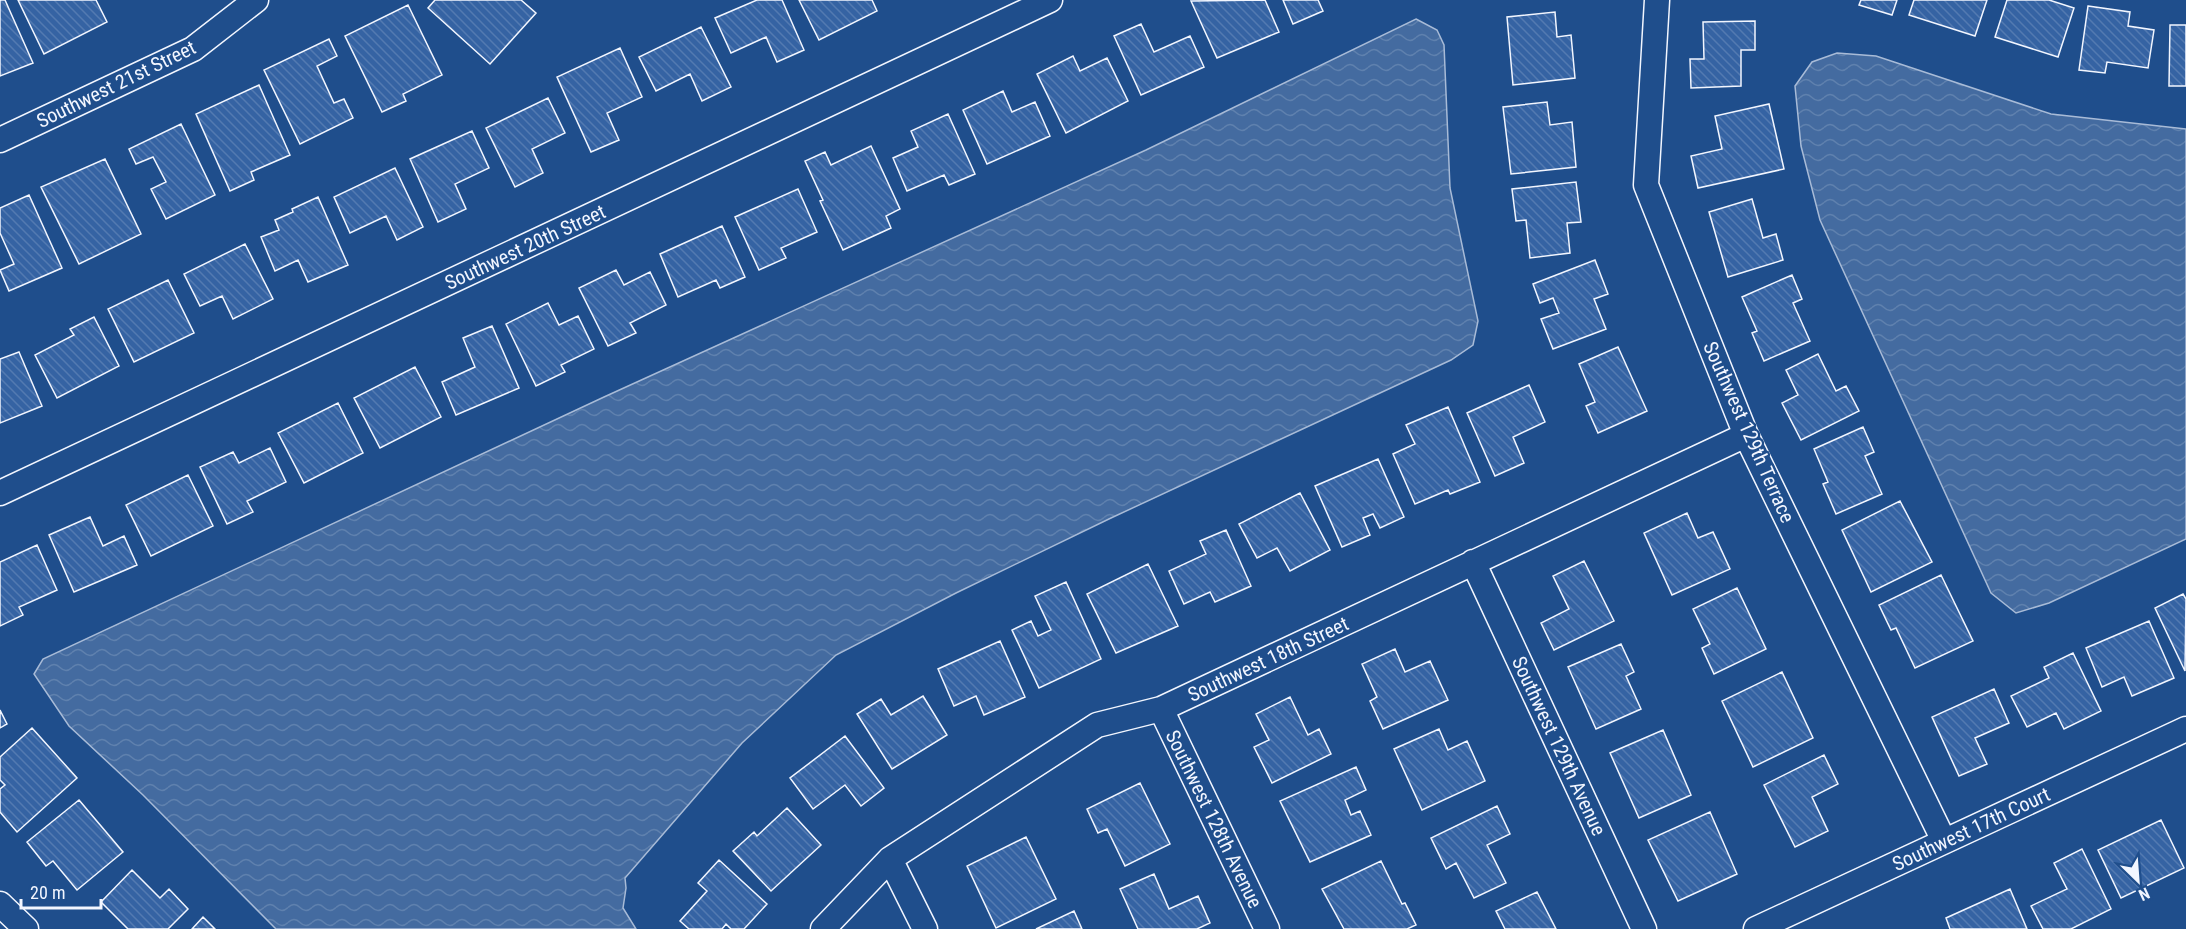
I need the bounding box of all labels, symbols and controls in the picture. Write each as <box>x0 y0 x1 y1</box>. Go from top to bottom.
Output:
street label: Southwest 21st Street <box>33 35 199 133</box>
street label: Southwest 20th Street <box>441 199 609 295</box>
street label: Southwest 129th Terrace <box>1698 338 1800 526</box>
street label: Southwest 18th Street <box>1184 611 1352 707</box>
street label: Southwest 129th Avenue <box>1507 653 1611 839</box>
street label: Southwest 128th Avenue <box>1160 726 1268 912</box>
street label: Southwest 17th Court <box>1888 782 2054 876</box>
north arrow <box>2108 851 2168 911</box>
scale bar <box>21 872 100 910</box>
text: 20 m <box>30 882 65 903</box>
text: N <box>2136 883 2153 905</box>

